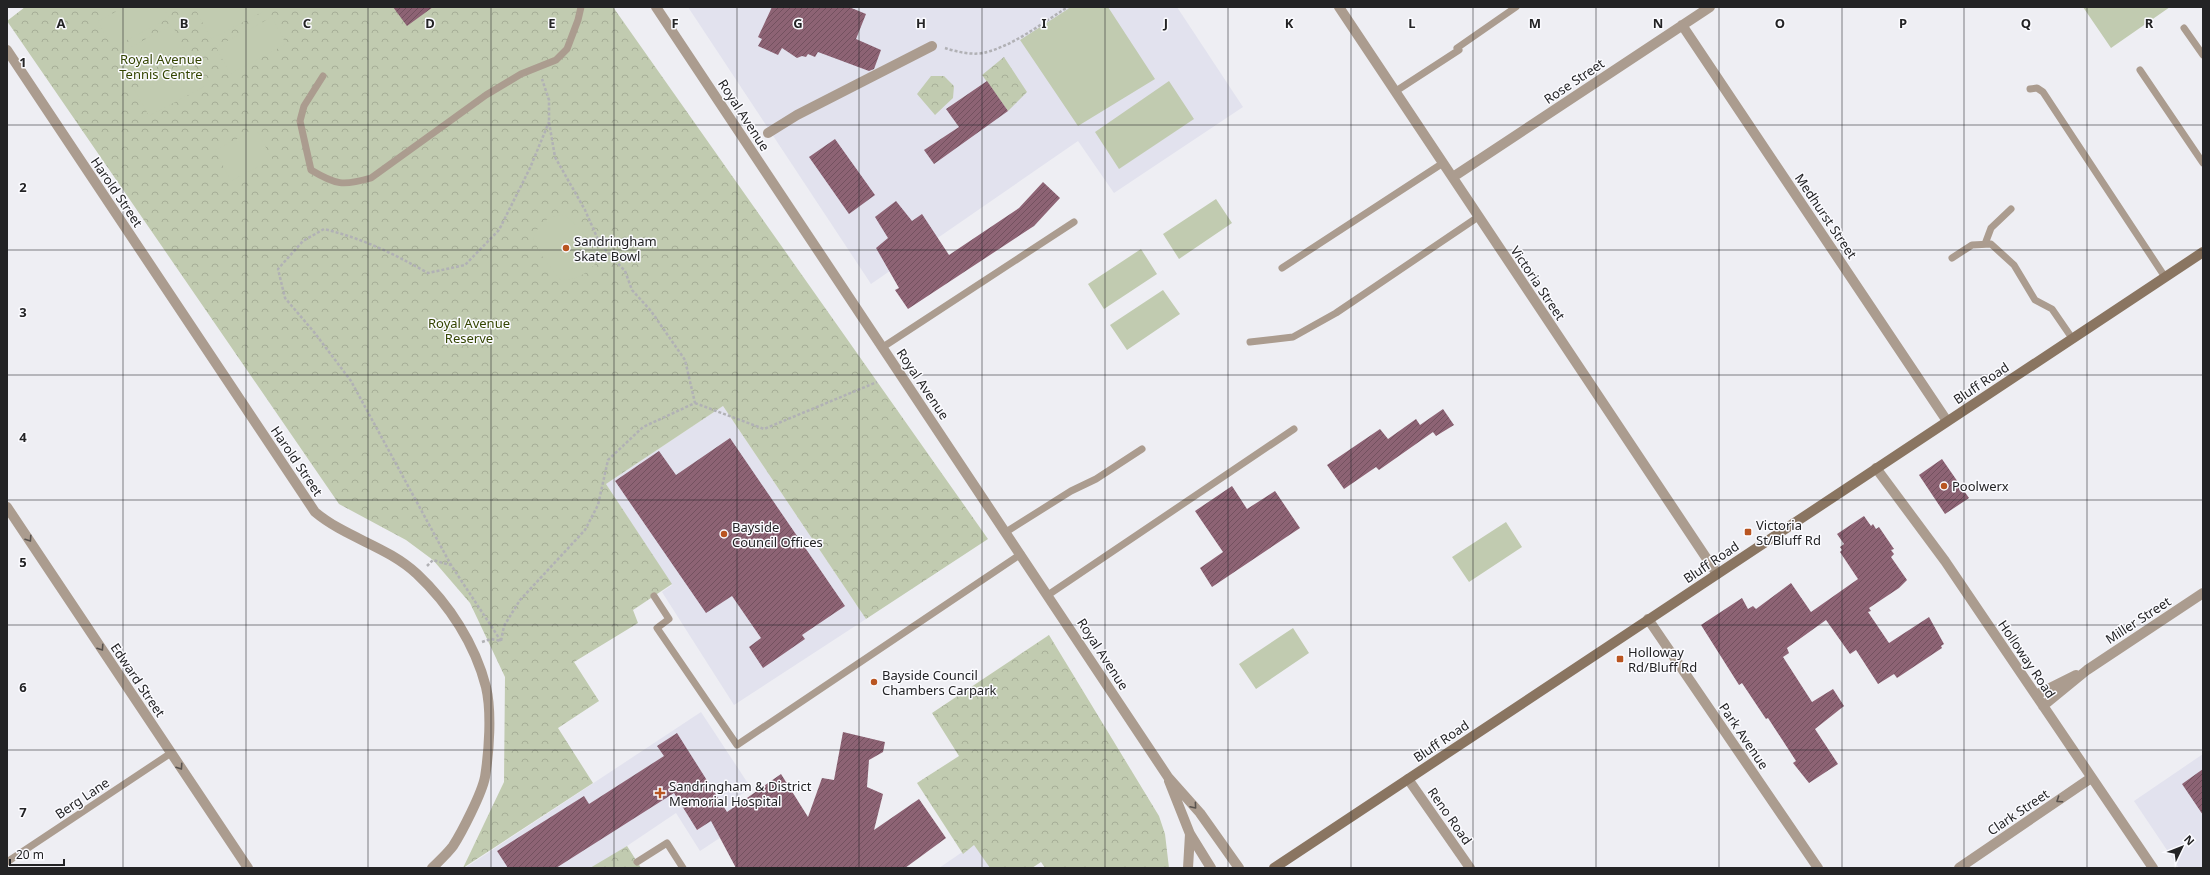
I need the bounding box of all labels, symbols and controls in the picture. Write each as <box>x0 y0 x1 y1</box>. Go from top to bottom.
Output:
text: A <box>57 14 66 32</box>
text: B <box>180 14 188 32</box>
text: C <box>303 14 311 32</box>
text: D <box>425 14 435 32</box>
text: E <box>548 14 556 32</box>
text: F <box>671 14 679 32</box>
text: G <box>793 14 803 32</box>
text: H <box>916 14 926 32</box>
text: I <box>1041 14 1047 32</box>
text: J <box>1163 14 1168 32</box>
text: K <box>1285 14 1294 32</box>
text: L <box>1408 14 1416 32</box>
text: M <box>1529 14 1541 32</box>
text: N <box>1653 14 1663 32</box>
text: O <box>1775 14 1785 32</box>
text: P <box>1899 14 1907 32</box>
text: Q <box>2021 14 2031 32</box>
text: R <box>2145 14 2154 32</box>
park label: Royal Avenue Tennis Centre <box>119 50 203 83</box>
text: 1 <box>19 53 27 71</box>
street label: Rose Street <box>1540 54 1608 108</box>
street label: Royal Avenue <box>714 76 774 154</box>
street label: Harold Street <box>87 153 147 231</box>
street label: Medhurst Street <box>1791 170 1861 262</box>
text: 2 <box>19 178 27 196</box>
place label: Sandringham Skate Bowl <box>574 232 657 265</box>
street label: Victoria Street <box>1507 242 1570 324</box>
marker: Sandringham Skate Bowl <box>561 243 571 253</box>
text: 3 <box>19 303 27 321</box>
park label: Royal Avenue Reserve <box>428 314 510 347</box>
street label: Royal Avenue <box>893 345 953 423</box>
street label: Bluff Road <box>1950 358 2012 408</box>
street label: Harold Street <box>267 422 327 500</box>
text: 4 <box>19 428 27 446</box>
place label: Poolwerx <box>1952 477 2009 495</box>
marker: Poolwerx <box>1939 481 1949 491</box>
place label: Victoria St/Bluff Rd <box>1756 516 1821 549</box>
place label: Bayside Council Offices <box>732 518 823 551</box>
marker: Victoria St/Bluff Rd <box>1743 527 1753 537</box>
marker: Bayside Council Offices <box>719 529 729 539</box>
one-way arrow <box>24 535 31 542</box>
street label: Bluff Road <box>1680 537 1742 587</box>
text: 5 <box>19 553 27 571</box>
street label: Miller Street <box>2102 592 2174 648</box>
street label: Royal Avenue <box>1073 615 1133 693</box>
street label: Holloway Road <box>1994 616 2060 702</box>
street label: Edward Street <box>107 640 170 721</box>
one-way arrow <box>96 643 103 650</box>
place label: Holloway Rd/Bluff Rd <box>1628 643 1697 676</box>
marker: Holloway Rd/Bluff Rd <box>1615 654 1625 664</box>
place label: Bayside Council Chambers Carpark <box>882 666 997 699</box>
marker: Bayside Council Chambers Carpark <box>869 677 879 687</box>
text: 6 <box>19 678 27 696</box>
street label: Park Avenue <box>1715 699 1773 773</box>
street label: Bluff Road <box>1410 716 1472 766</box>
one-way arrow <box>175 763 182 770</box>
street label: Berg Lane <box>51 773 113 823</box>
place label: Sandringham & District Memorial Hospital <box>669 777 812 810</box>
street label: Reno Road <box>1424 784 1476 848</box>
street label: Clark Street <box>1984 785 2053 839</box>
marker: Sandringham & District Memorial Hospital <box>654 787 666 799</box>
one-way arrow <box>2056 795 2063 803</box>
one-way arrow <box>1190 801 1197 808</box>
text: 7 <box>19 803 27 821</box>
north arrow <box>2162 827 2202 867</box>
text: N <box>2181 831 2198 848</box>
scale bar <box>10 841 64 867</box>
text: 20 m <box>16 846 44 863</box>

